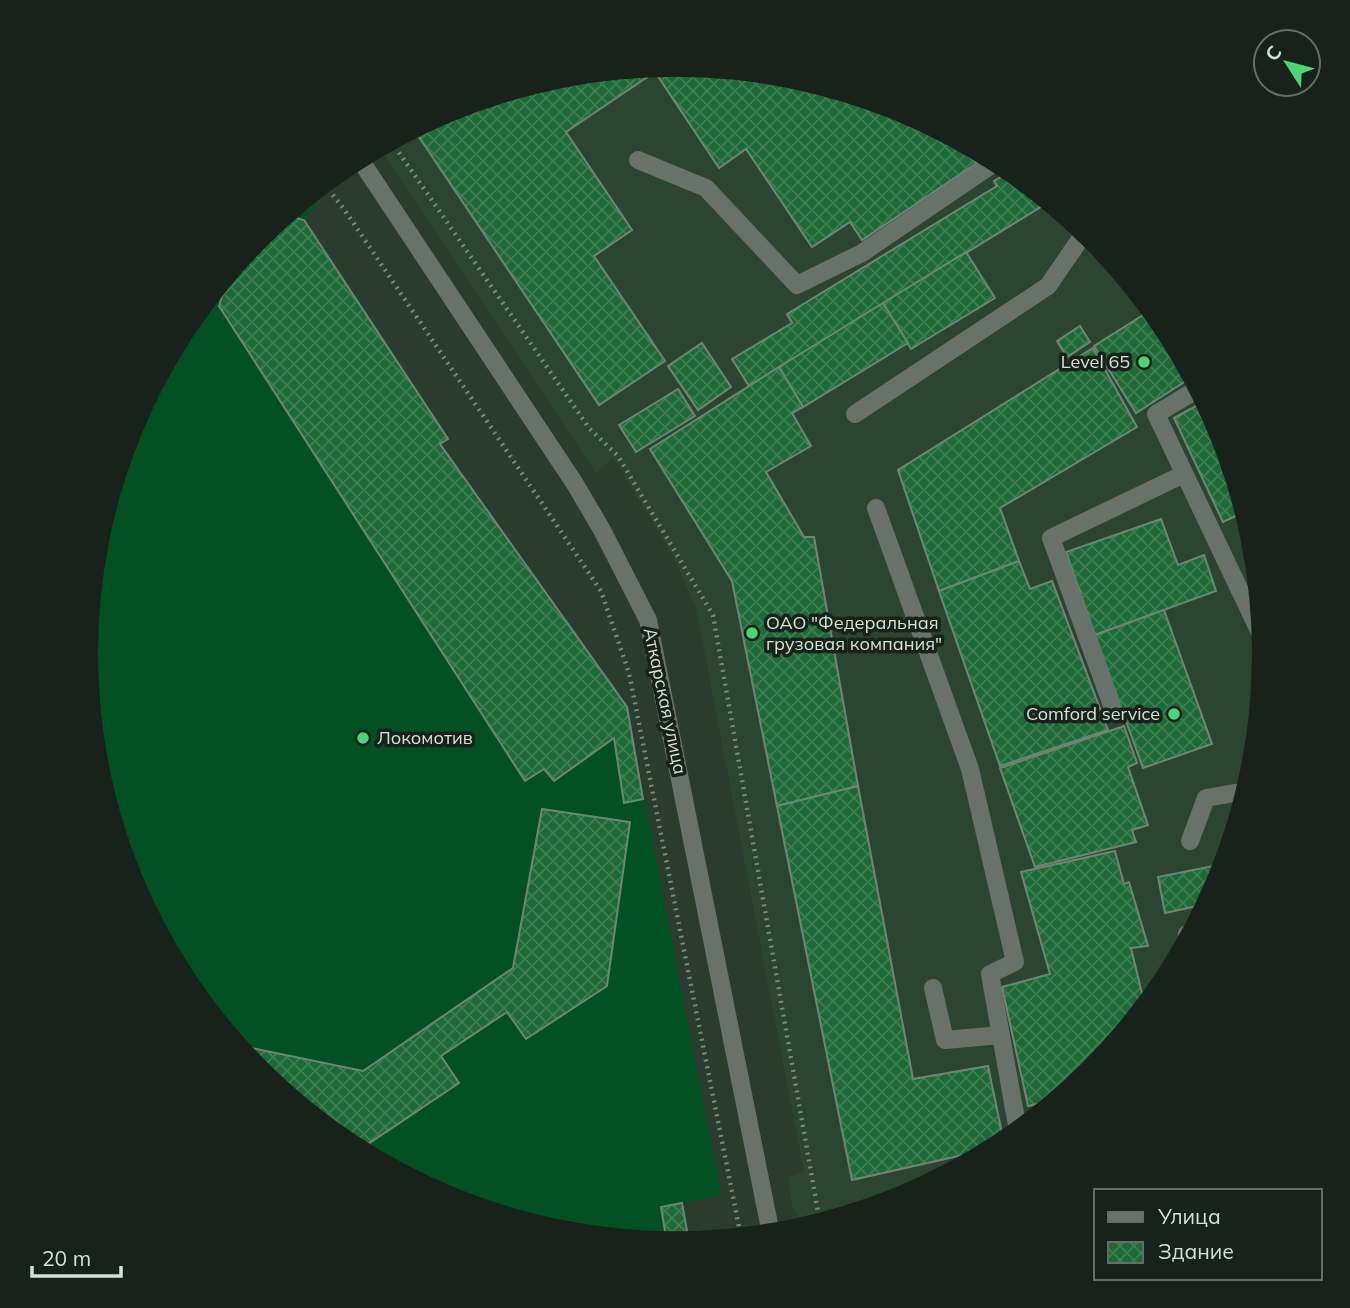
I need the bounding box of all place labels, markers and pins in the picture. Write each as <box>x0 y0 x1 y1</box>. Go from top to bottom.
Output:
place label: Level 65 <box>1061 350 1130 373</box>
marker: Level 65 <box>1136 354 1152 370</box>
place label: ОАО "Федеральная грузовая компания" <box>766 611 942 655</box>
marker: ОАО "Федеральная грузовая компания" <box>744 625 760 641</box>
place label: Comford service <box>1026 702 1160 725</box>
marker: Comford service <box>1166 706 1182 722</box>
place label: Локомотив <box>377 726 473 749</box>
marker: Локомотив <box>355 730 371 746</box>

